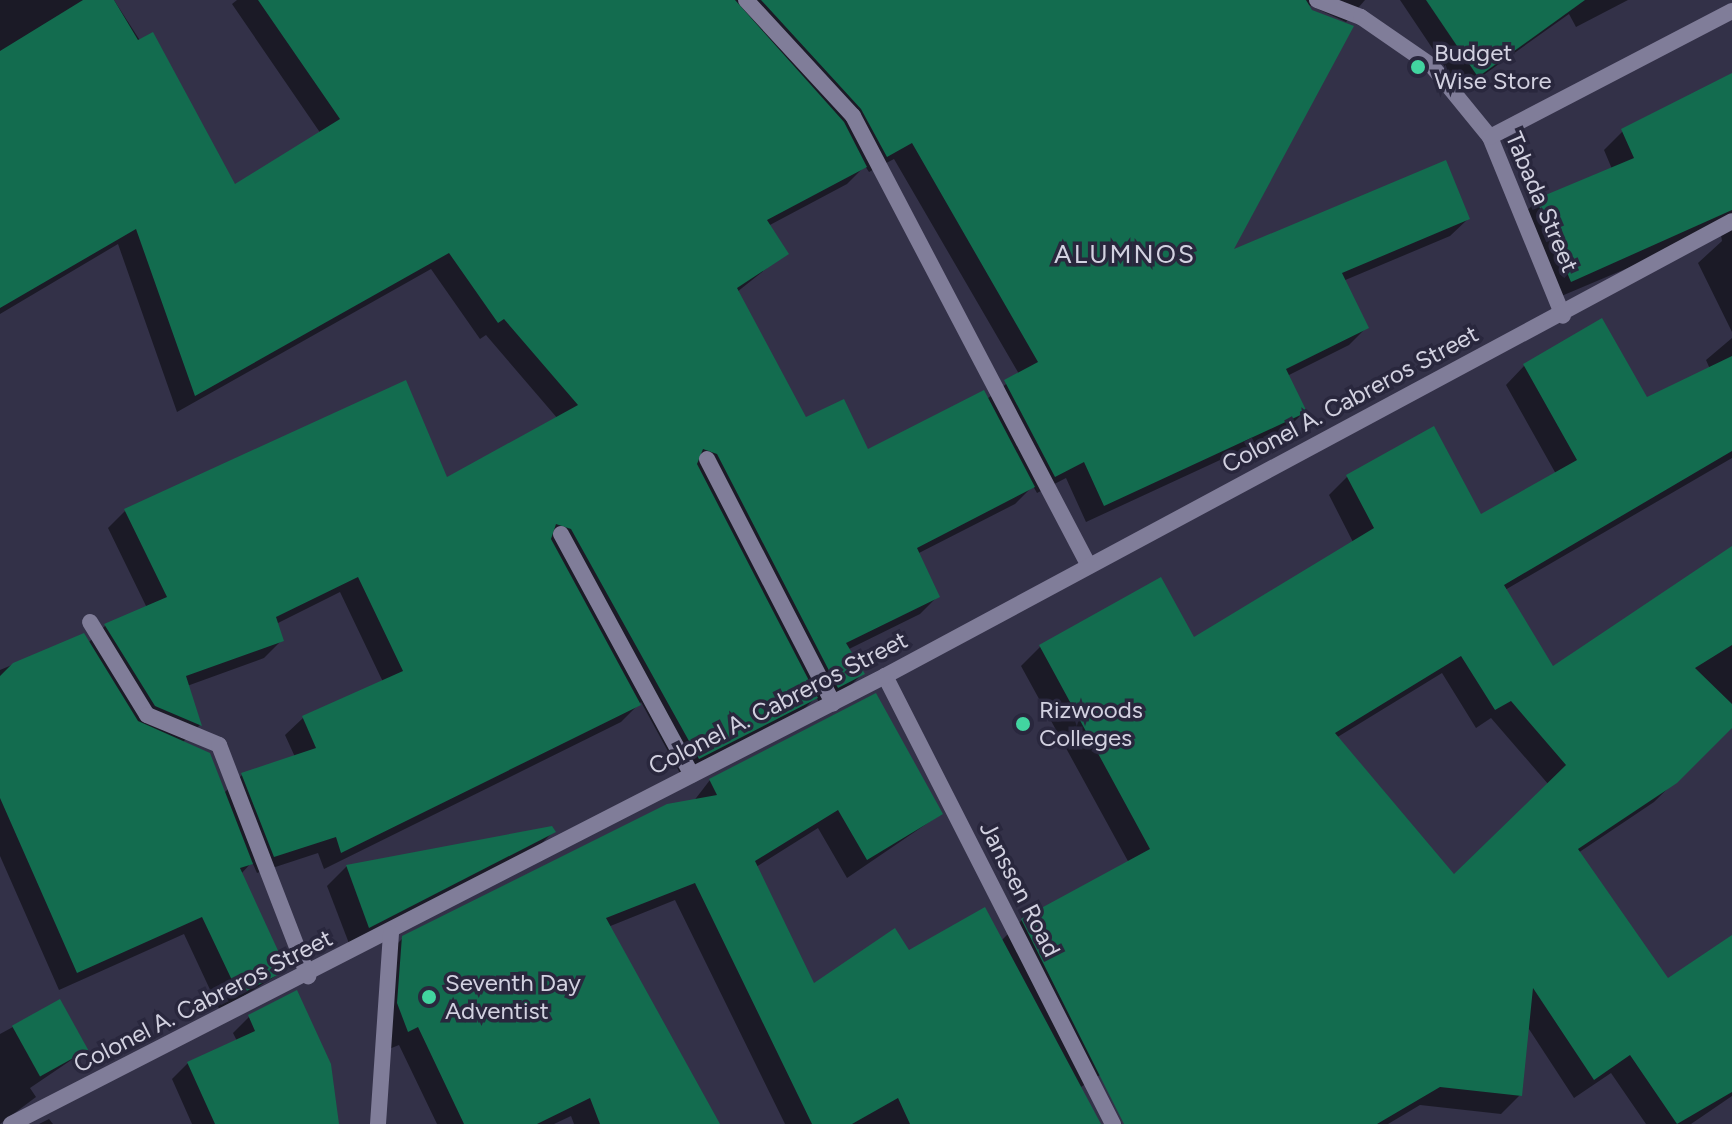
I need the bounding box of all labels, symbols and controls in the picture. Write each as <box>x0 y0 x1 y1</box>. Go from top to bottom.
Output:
place label: Budget Wise Store <box>1434 39 1552 95</box>
marker: Budget Wise Store <box>1409 58 1427 76</box>
street label: Tabada Street <box>1499 127 1585 277</box>
district label: ALUMNOS <box>1054 239 1196 271</box>
street label: Colonel A. Cabreros Street <box>1217 319 1483 479</box>
street label: Colonel A. Cabreros Street <box>644 625 912 781</box>
place label: Rizwoods Colleges <box>1039 696 1143 752</box>
marker: Rizwoods Colleges <box>1014 715 1032 733</box>
street label: Janssen Road <box>974 817 1066 961</box>
street label: Colonel A. Cabreros Street <box>69 923 337 1079</box>
place label: Seventh Day Adventist <box>445 969 581 1025</box>
marker: Seventh Day Adventist <box>420 988 438 1006</box>

